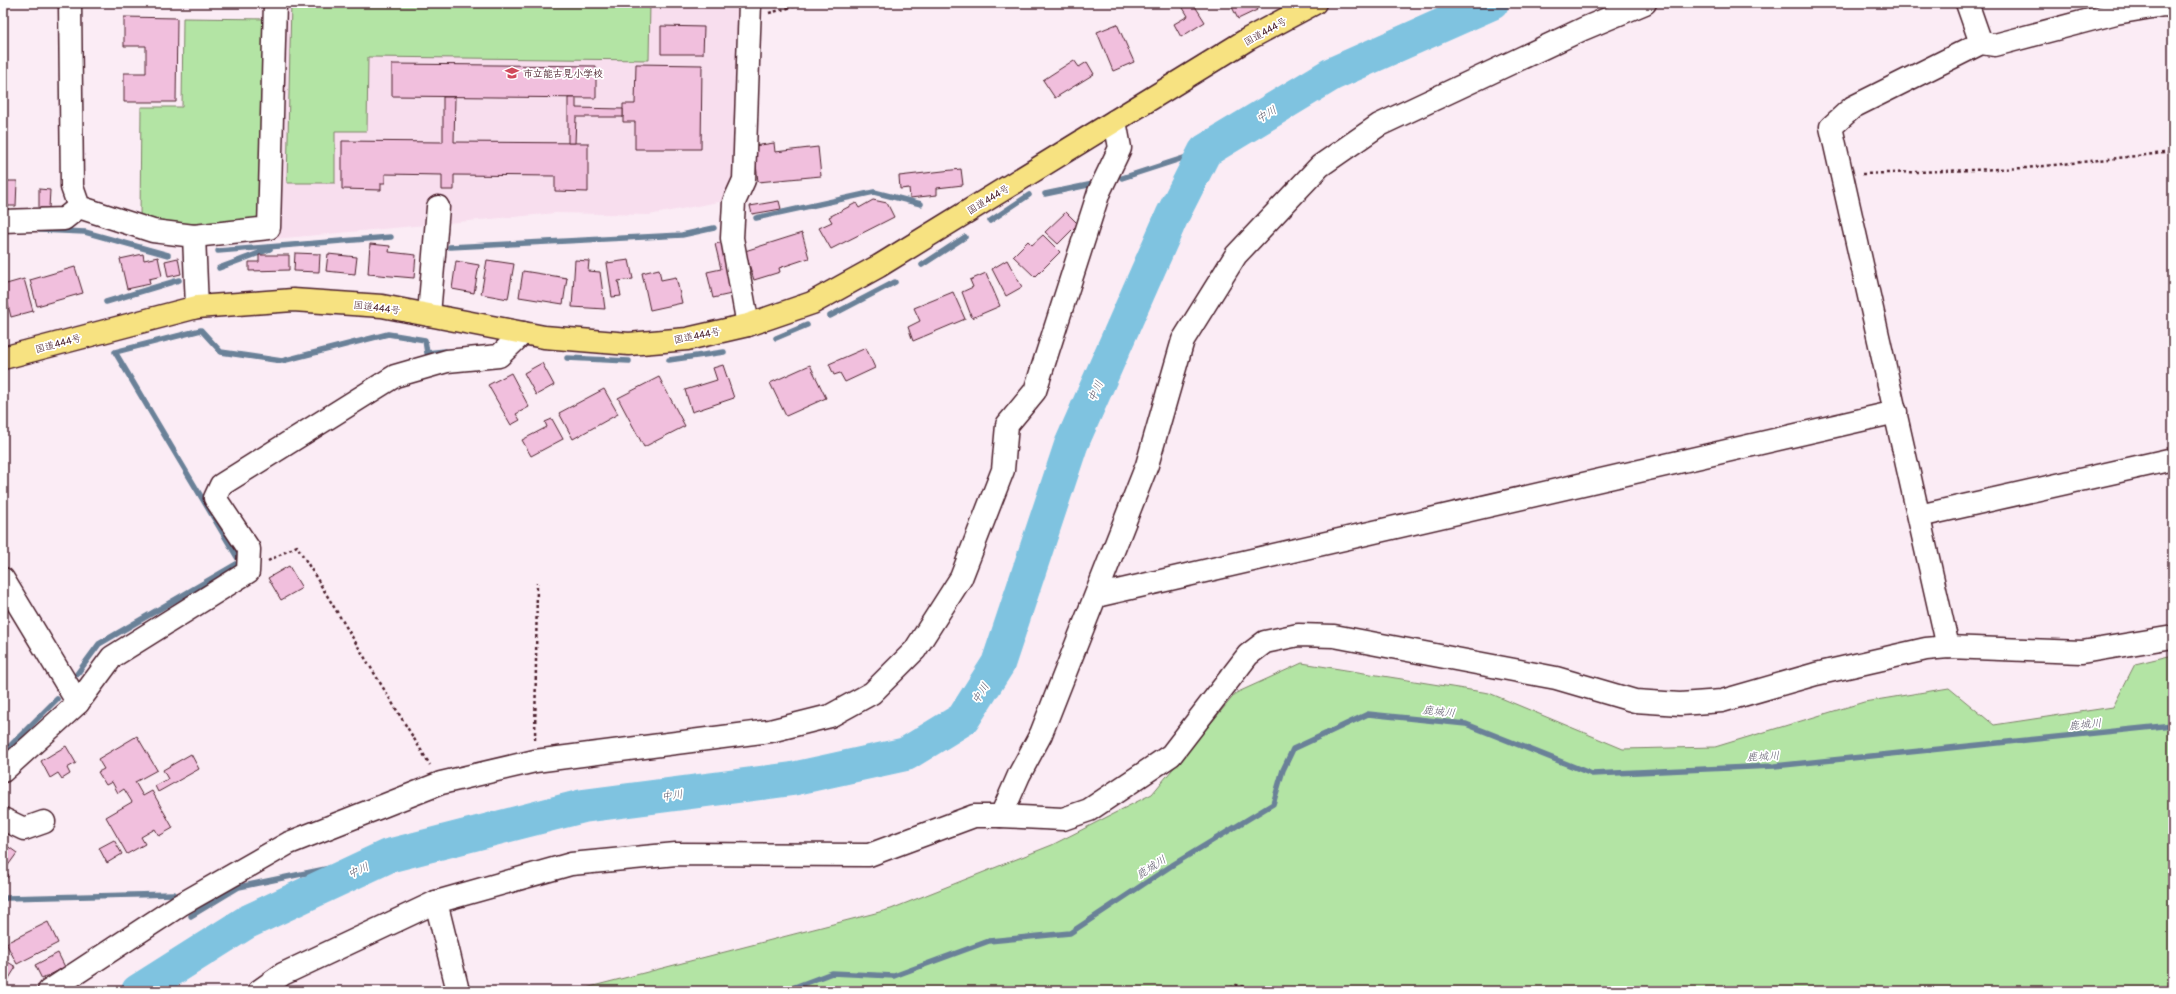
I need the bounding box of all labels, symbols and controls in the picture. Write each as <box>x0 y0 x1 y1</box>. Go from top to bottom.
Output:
street label: 国道444号 <box>1242 15 1289 49</box>
school or university icon: 市立能古見小学校 <box>504 65 520 81</box>
place label: 市立能古見小学校 <box>523 68 603 80</box>
water label: 中川 <box>1253 103 1279 126</box>
street label: 国道444号 <box>965 183 1012 217</box>
street label: 国道444号 <box>353 299 401 317</box>
street label: 国道444号 <box>673 326 722 346</box>
street label: 国道444号 <box>34 332 83 356</box>
water label: 中川 <box>1085 379 1106 404</box>
water label: 中川 <box>969 680 992 706</box>
water label: 鹿城川 <box>1422 703 1456 720</box>
water label: 鹿城川 <box>2068 716 2102 733</box>
water label: 鹿城川 <box>1746 749 1780 764</box>
water label: 中川 <box>660 788 684 803</box>
water label: 鹿城川 <box>1134 853 1169 882</box>
water label: 中川 <box>345 860 371 881</box>

